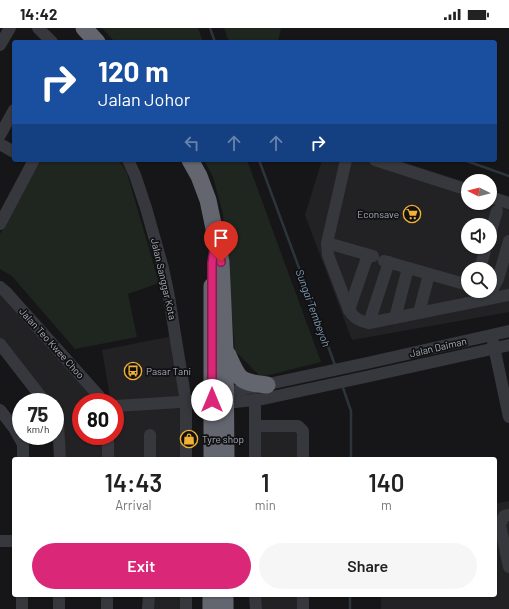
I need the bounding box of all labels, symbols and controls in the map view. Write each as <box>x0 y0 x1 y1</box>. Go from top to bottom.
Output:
text: 14:42 <box>20 5 57 23</box>
text: 120 m <box>98 54 169 88</box>
icon: right <box>32 56 84 108</box>
text: Jalan Johor <box>98 88 190 110</box>
icon: left <box>181 132 203 154</box>
icon: ahead <box>223 132 245 154</box>
icon: ahead <box>265 132 287 154</box>
icon: right <box>307 132 329 154</box>
north arrow <box>461 174 497 210</box>
map controls <box>461 174 497 298</box>
supermarket icon: Econsave <box>402 204 422 224</box>
place label: Econsave <box>357 208 399 220</box>
button: sound <box>461 218 497 254</box>
pin <box>204 221 238 262</box>
icon: arrive <box>210 227 232 249</box>
street label: Jalan Sanggar Kota <box>149 237 179 321</box>
button: search <box>461 262 497 298</box>
water label: Sungai Tembeyoh <box>293 267 334 349</box>
street label: Jalan Teo Kwee Choo <box>17 305 87 381</box>
street label: Jalan Daiman <box>408 335 468 359</box>
bus stop icon: Pasar Tani <box>123 361 143 381</box>
place label: Pasar Tani <box>146 365 191 377</box>
position arrow <box>191 379 233 421</box>
speed limit sign: 80 <box>72 393 124 445</box>
text: 75 <box>28 402 48 426</box>
text: km/h <box>27 423 49 435</box>
shop icon: Tyre shop <box>179 429 199 449</box>
place label: Tyre shop <box>202 433 244 445</box>
text: 14:43 <box>104 468 162 497</box>
text: 1 <box>261 468 270 497</box>
text: 140 <box>368 468 405 497</box>
text: Arrival <box>115 497 152 513</box>
text: min <box>255 497 276 513</box>
text: m <box>381 497 392 513</box>
button: Exit <box>32 543 251 589</box>
button: Share <box>259 543 477 589</box>

